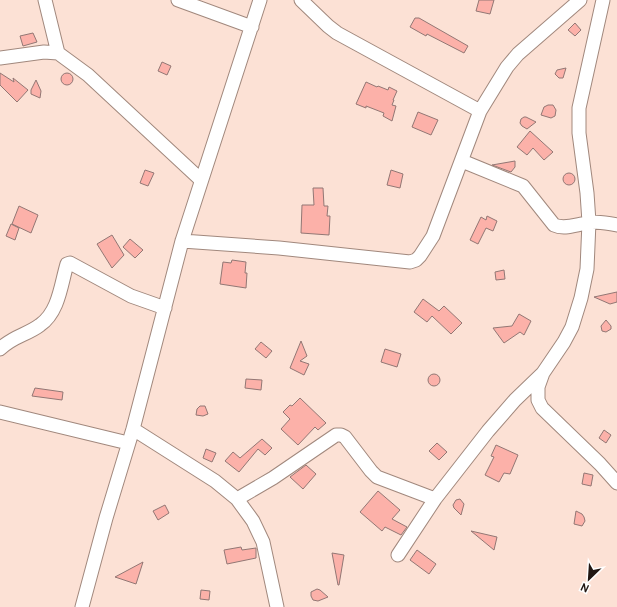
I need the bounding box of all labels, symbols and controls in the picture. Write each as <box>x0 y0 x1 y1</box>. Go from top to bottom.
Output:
north arrow <box>569 559 609 599</box>
text: N <box>579 579 592 595</box>

